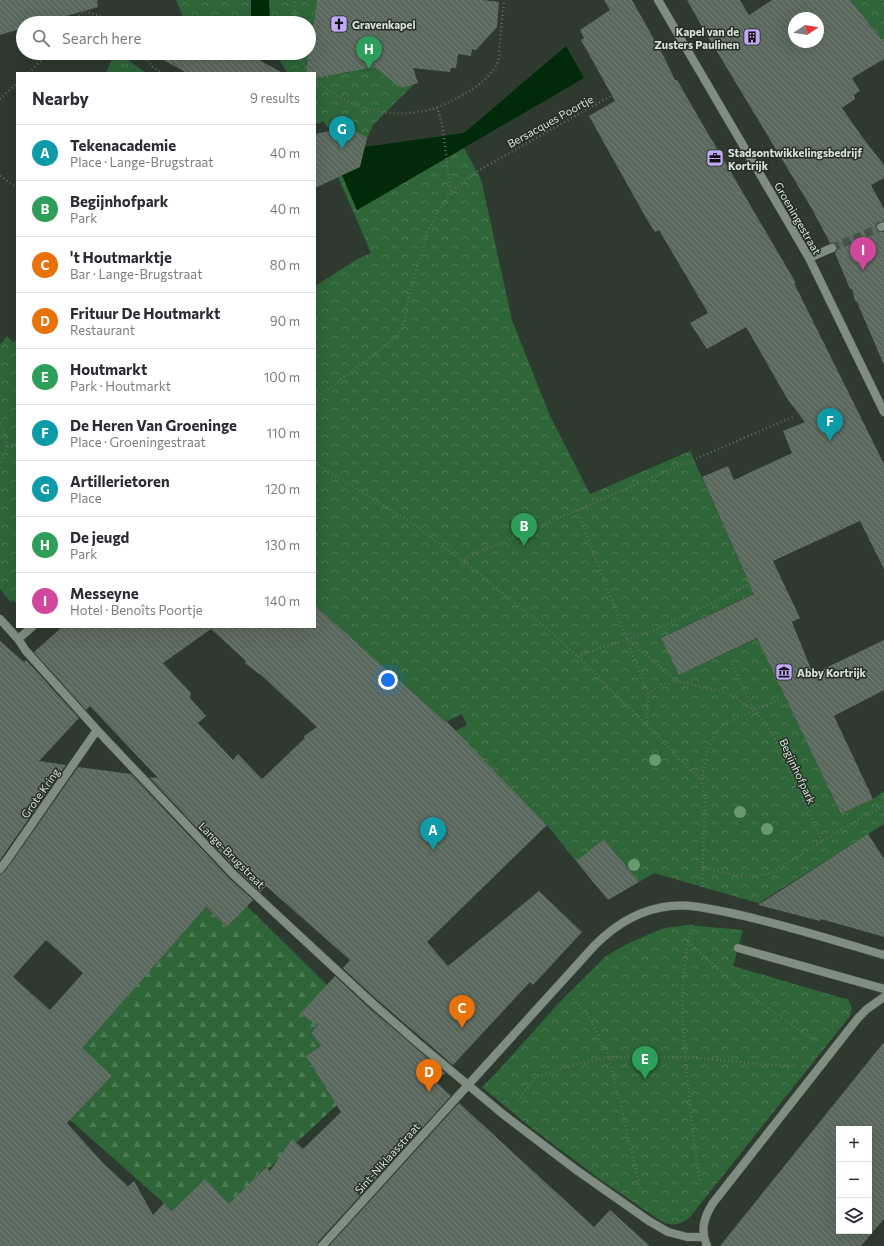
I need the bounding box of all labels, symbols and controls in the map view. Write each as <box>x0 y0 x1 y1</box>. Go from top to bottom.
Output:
north arrow <box>788 12 824 48</box>
church icon: Gravenkapel <box>329 14 349 34</box>
search box <box>16 16 316 60</box>
place label: Gravenkapel <box>352 18 415 31</box>
place label: Kapel van de Zusters Paulinen <box>654 25 739 51</box>
icon: search <box>30 27 52 49</box>
building icon: Kapel van de Zusters Paulinen <box>742 27 762 47</box>
text: Search here <box>62 29 141 47</box>
pin: H <box>356 36 382 69</box>
text: Nearby <box>32 88 89 109</box>
text: 9 results <box>250 90 300 106</box>
street label: Bersacques Poortje <box>505 92 595 150</box>
pin: G <box>329 116 355 149</box>
text: Tekenacademie <box>70 136 176 154</box>
text: A <box>40 145 50 161</box>
text: 40 m <box>270 145 300 161</box>
place label: Stadsontwikkelingsbedrijf Kortrijk <box>728 146 862 172</box>
office icon: Stadsontwikkelingsbedrijf Kortrijk <box>705 148 725 168</box>
text: Place · Lange-Brugstraat <box>70 154 214 170</box>
street label: Groeningestraat <box>772 179 824 257</box>
text: Begijnhofpark <box>70 192 168 210</box>
text: B <box>41 201 49 217</box>
text: 40 m <box>270 201 300 217</box>
text: Park <box>70 210 97 226</box>
pin: I <box>850 237 876 270</box>
text: 't Houtmarktje <box>70 248 172 266</box>
text: C <box>41 257 49 273</box>
text: 80 m <box>270 257 300 273</box>
text: Bar · Lange-Brugstraat <box>70 266 202 282</box>
text: Frituur De Houtmarkt <box>70 304 220 322</box>
text: D <box>40 313 50 329</box>
text: 90 m <box>270 313 300 329</box>
text: Restaurant <box>70 322 135 338</box>
text: Houtmarkt <box>70 360 147 378</box>
text: E <box>41 369 49 385</box>
text: 100 m <box>264 369 300 385</box>
text: Park · Houtmarkt <box>70 378 171 394</box>
pin: F <box>817 408 843 441</box>
text: De Heren Van Groeninge <box>70 416 237 434</box>
text: F <box>41 425 49 441</box>
text: 110 m <box>267 425 300 441</box>
text: Place · Groeningestraat <box>70 434 206 450</box>
text: Artillerietoren <box>70 472 170 490</box>
text: G <box>40 481 50 497</box>
text: 120 m <box>265 481 300 497</box>
text: Place <box>70 490 102 506</box>
pin: B <box>511 513 537 546</box>
text: De jeugd <box>70 528 129 546</box>
text: H <box>40 537 50 553</box>
text: 130 m <box>265 537 300 553</box>
text: Park <box>70 546 97 562</box>
text: Messeyne <box>70 584 139 602</box>
text: I <box>43 593 47 609</box>
text: 140 m <box>264 593 300 609</box>
text: Hotel · Benoîts Poortje <box>70 602 203 618</box>
museum icon: Abby Kortrijk <box>774 662 794 682</box>
place label: Abby Kortrijk <box>797 666 867 679</box>
your location <box>378 670 398 690</box>
street label: Begijnhofpark <box>777 736 819 806</box>
street label: Grote Kring <box>18 765 62 820</box>
pin: A <box>420 817 446 850</box>
street label: Lange-Brugstraat <box>196 819 268 891</box>
pin: C <box>449 995 475 1028</box>
pin: E <box>632 1046 658 1079</box>
pin: D <box>416 1059 442 1092</box>
street label: Sint-Niklaasstraat <box>352 1120 423 1196</box>
map controls <box>836 1126 872 1234</box>
button: + <box>836 1126 872 1162</box>
button: − <box>836 1162 872 1198</box>
button: layers <box>836 1198 872 1234</box>

